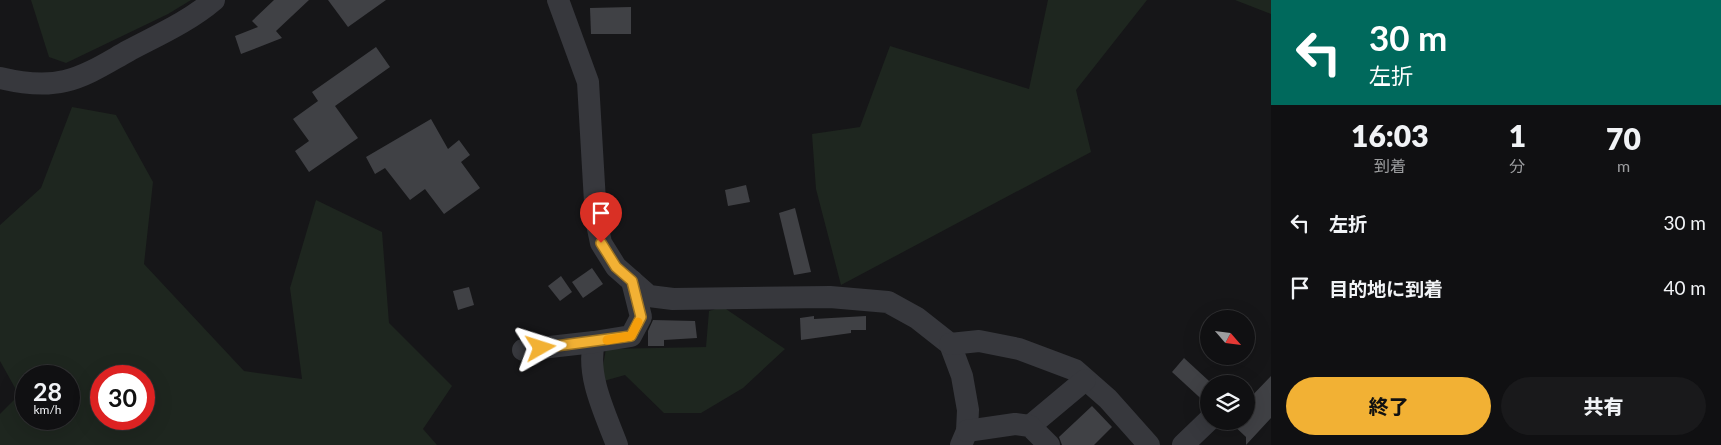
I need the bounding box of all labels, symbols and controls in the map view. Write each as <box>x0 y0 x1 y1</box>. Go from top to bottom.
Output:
text: 30 m <box>1369 16 1447 58</box>
icon: left <box>1286 20 1351 85</box>
text: 左折 <box>1369 62 1413 89</box>
text: 16:03 <box>1351 117 1429 153</box>
text: 1 <box>1509 117 1526 153</box>
text: 70 <box>1606 120 1641 156</box>
text: 到着 <box>1374 156 1406 175</box>
text: 分 <box>1509 156 1525 175</box>
text: m <box>1617 156 1630 175</box>
pin <box>580 192 622 243</box>
icon: arrive <box>587 199 615 227</box>
icon: left <box>1286 209 1314 237</box>
text: 30 m <box>1663 211 1706 234</box>
text: 左折 <box>1329 212 1367 235</box>
icon: arrive <box>1286 274 1314 302</box>
text: 40 m <box>1663 276 1706 299</box>
text: 目的地に到着 <box>1329 277 1443 300</box>
north arrow <box>1200 310 1255 365</box>
map controls <box>1200 310 1255 430</box>
position arrow <box>514 321 566 373</box>
speed limit sign: 30 <box>90 365 155 430</box>
button: layers <box>1200 375 1255 430</box>
text: 28 <box>33 376 62 406</box>
button: 終了 <box>1286 377 1491 435</box>
button: 共有 <box>1501 377 1706 435</box>
text: km/h <box>33 402 62 417</box>

